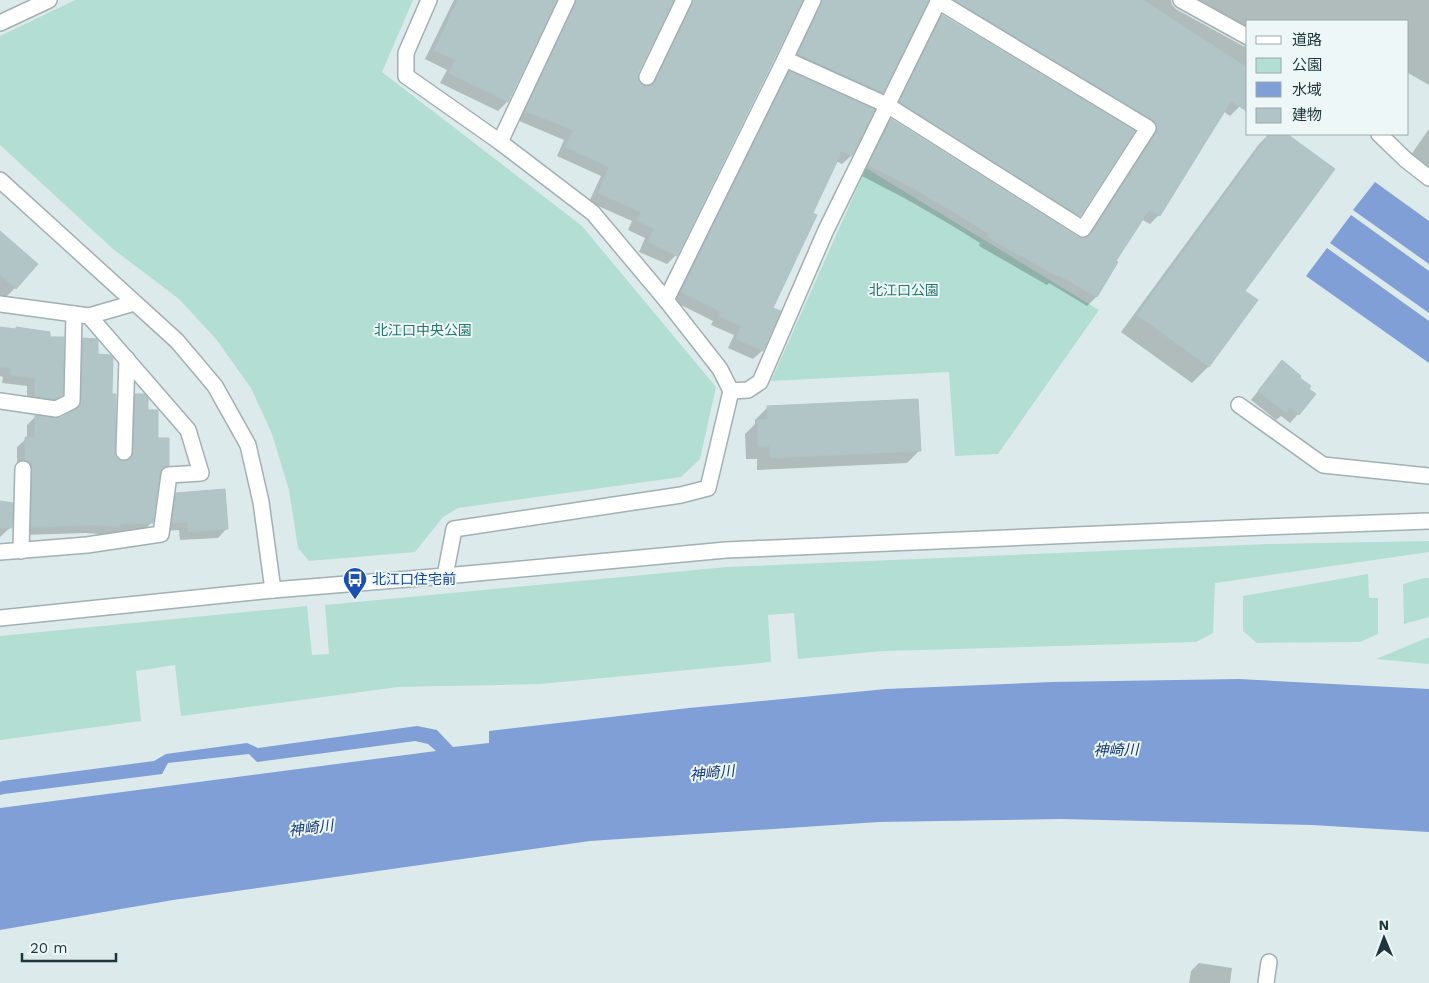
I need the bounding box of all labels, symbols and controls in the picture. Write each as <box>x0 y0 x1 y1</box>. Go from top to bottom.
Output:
legend <box>1246 20 1409 135</box>
text: 道路 <box>1292 31 1322 49</box>
text: 公園 <box>1292 56 1322 74</box>
text: 水域 <box>1292 81 1322 99</box>
text: 建物 <box>1292 106 1322 124</box>
park label: 北江口公園 <box>869 282 939 298</box>
park label: 北江口中央公園 <box>374 322 472 338</box>
bus stop icon: 北江口住宅前 <box>342 566 368 600</box>
place label: 北江口住宅前 <box>372 571 456 587</box>
water label: 神崎川 <box>1093 741 1141 759</box>
water label: 神崎川 <box>689 761 737 784</box>
water label: 神崎川 <box>288 816 336 840</box>
north arrow <box>1359 913 1409 963</box>
text: N <box>1378 917 1389 933</box>
scale bar <box>22 930 116 962</box>
text: 20 m <box>30 939 68 957</box>

